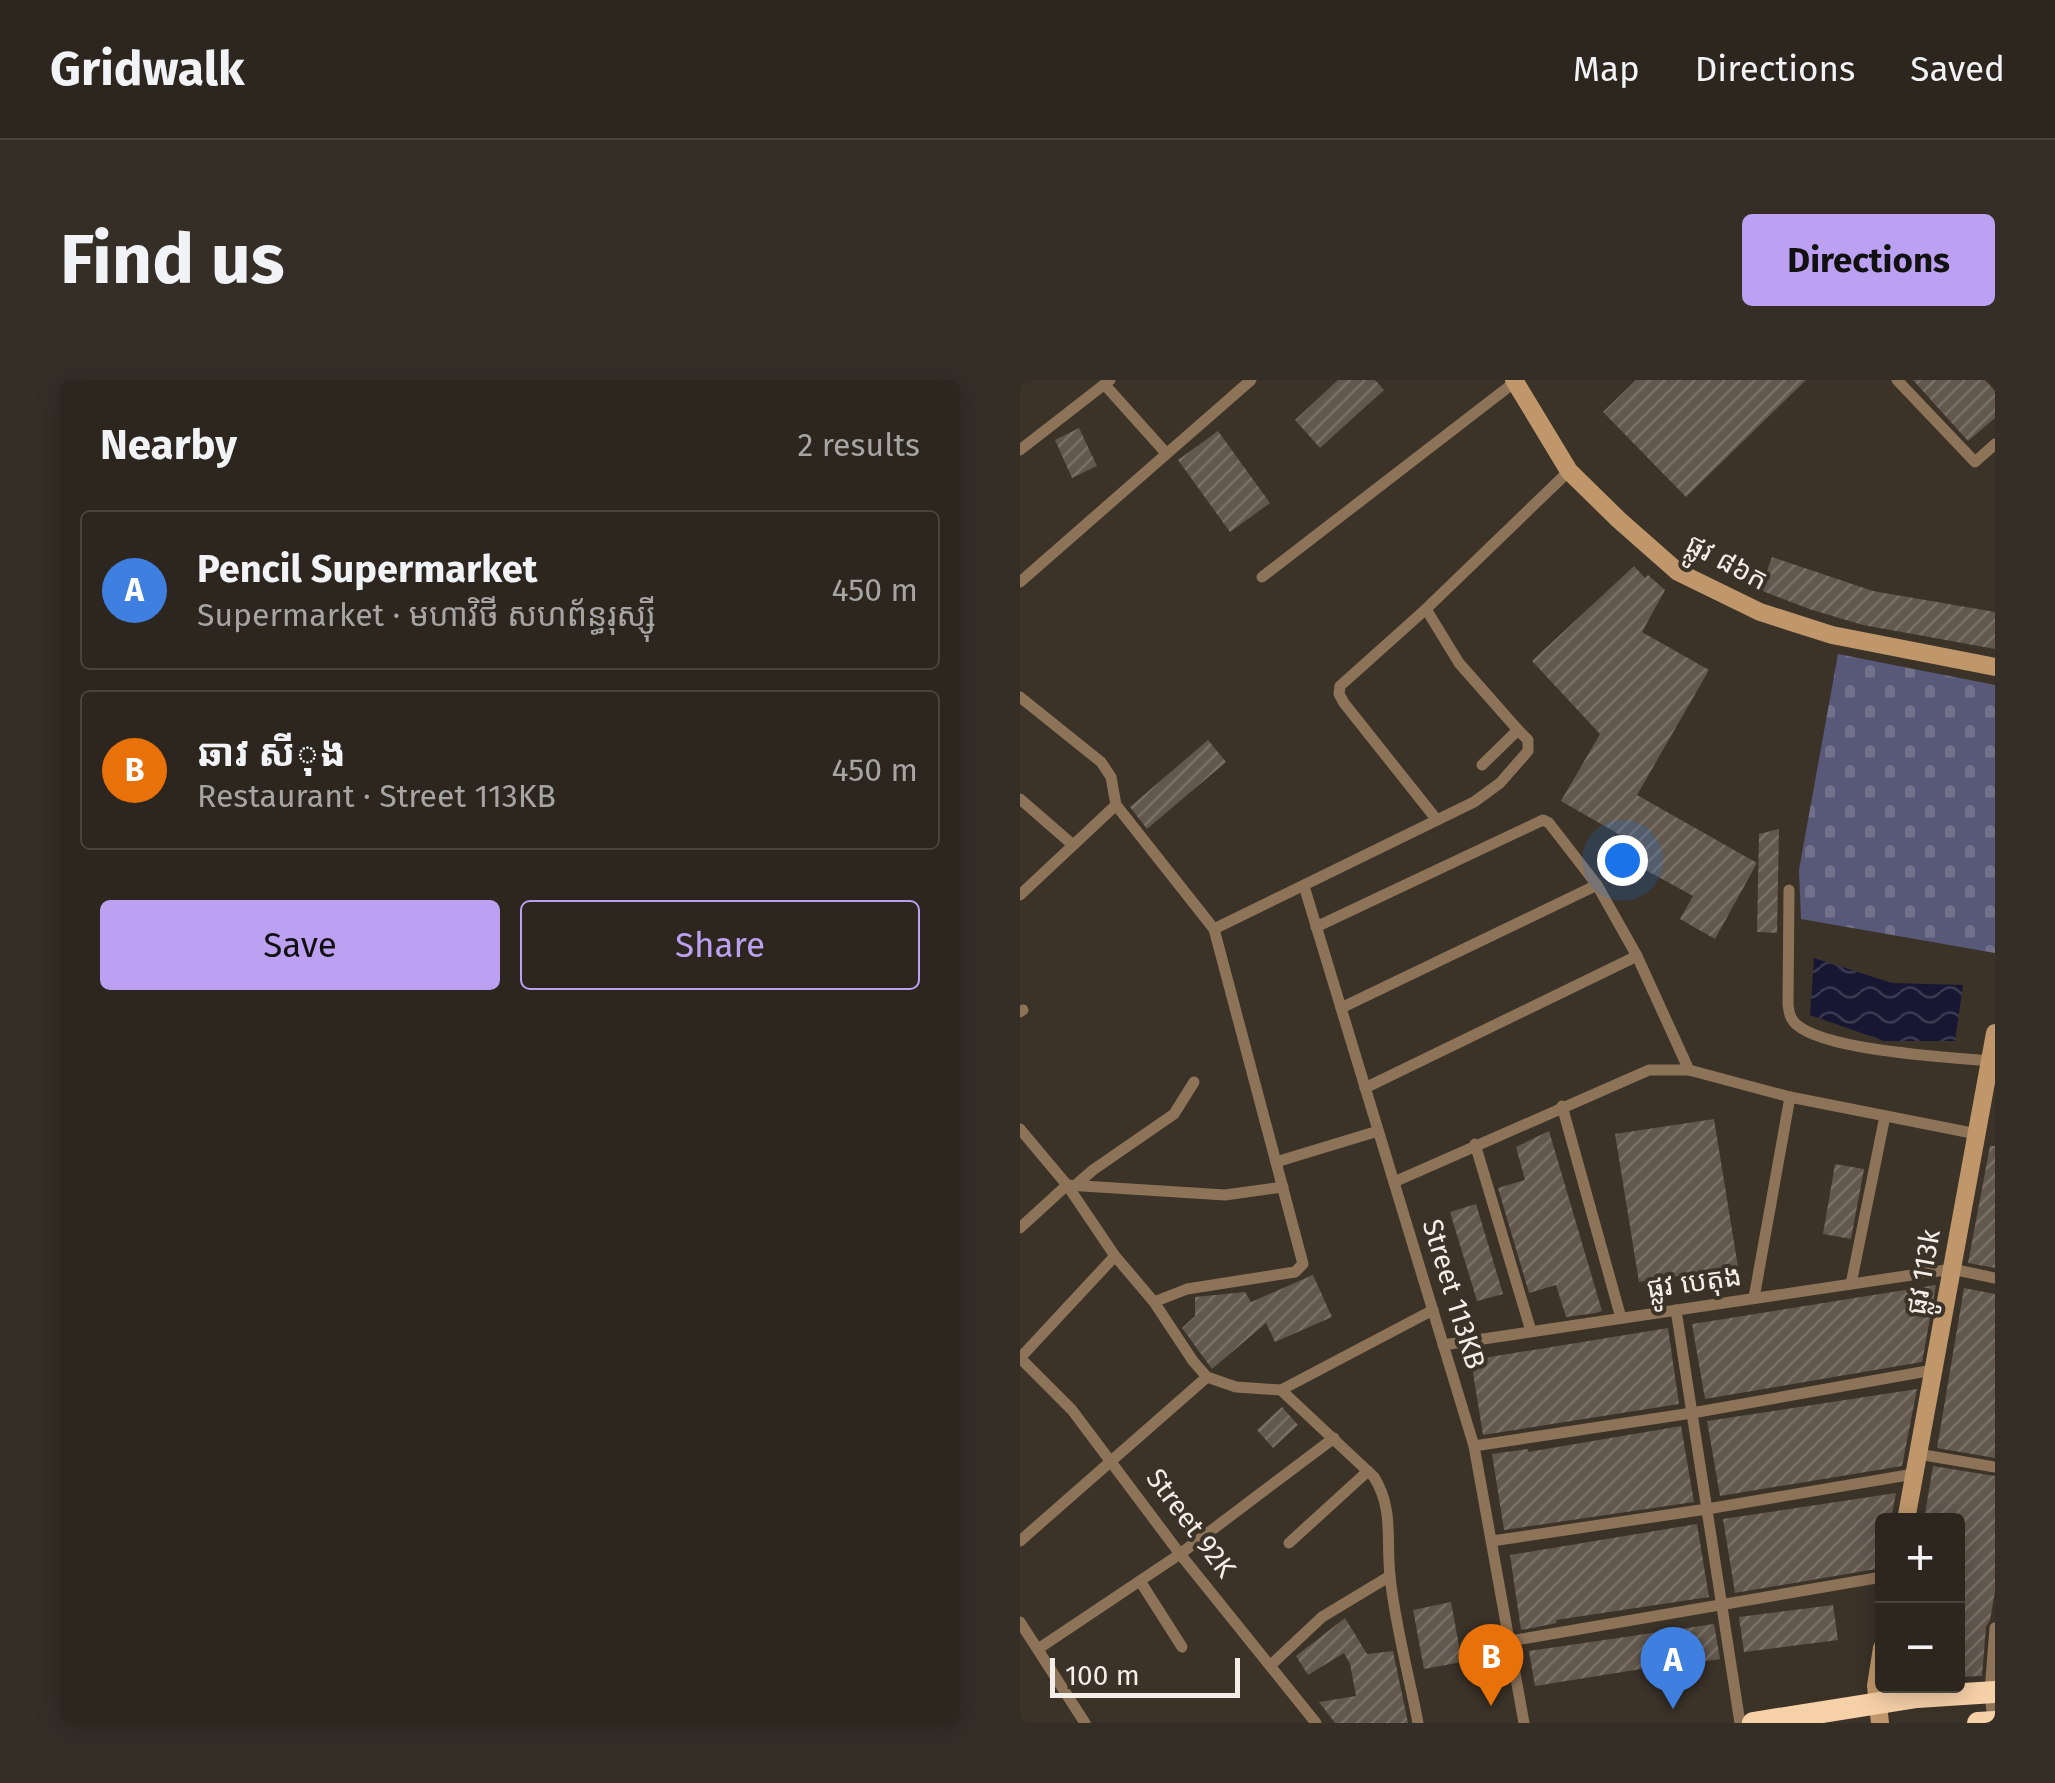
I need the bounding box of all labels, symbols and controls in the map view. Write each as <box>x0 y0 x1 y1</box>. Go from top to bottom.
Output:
text: Gridwalk <box>50 40 244 98</box>
text: Map <box>1573 48 1640 90</box>
text: Directions <box>1695 48 1855 90</box>
text: Saved <box>1910 48 2005 90</box>
button: Directions <box>1742 214 1995 306</box>
text: Find us <box>60 218 285 302</box>
text: Nearby <box>100 420 237 470</box>
text: 2 results <box>797 426 920 464</box>
street label: ផ្លូវ ៨៦ក <box>1677 527 1773 604</box>
text: Pencil Supermarket <box>197 546 537 592</box>
text: A <box>125 571 144 609</box>
text: 450 m <box>832 571 918 609</box>
text: Supermarket · មហាវិថី សហព័ន្ធរុស្ស៊ី <box>197 596 656 634</box>
text: ឆាវ សីុង <box>197 730 346 776</box>
text: B <box>125 751 144 789</box>
text: 450 m <box>832 751 918 789</box>
text: Restaurant · Street 113KB <box>197 777 556 815</box>
your location <box>1597 835 1648 886</box>
button: Save <box>100 900 500 990</box>
button: Share <box>520 900 920 990</box>
street label: Street 113KB <box>1416 1215 1492 1373</box>
street label: ផ្លូវ 113k <box>1899 1226 1955 1319</box>
street label: ផ្លូវ បេតុង <box>1644 1259 1745 1313</box>
street label: Street 92K <box>1139 1462 1243 1584</box>
map controls <box>1875 1513 1965 1693</box>
button: + <box>1875 1513 1965 1603</box>
button: − <box>1875 1603 1965 1693</box>
pin: B <box>1458 1624 1524 1706</box>
pin: A <box>1640 1626 1706 1709</box>
scale bar <box>1050 1653 1240 1698</box>
text: 100 m <box>1065 1659 1140 1692</box>

